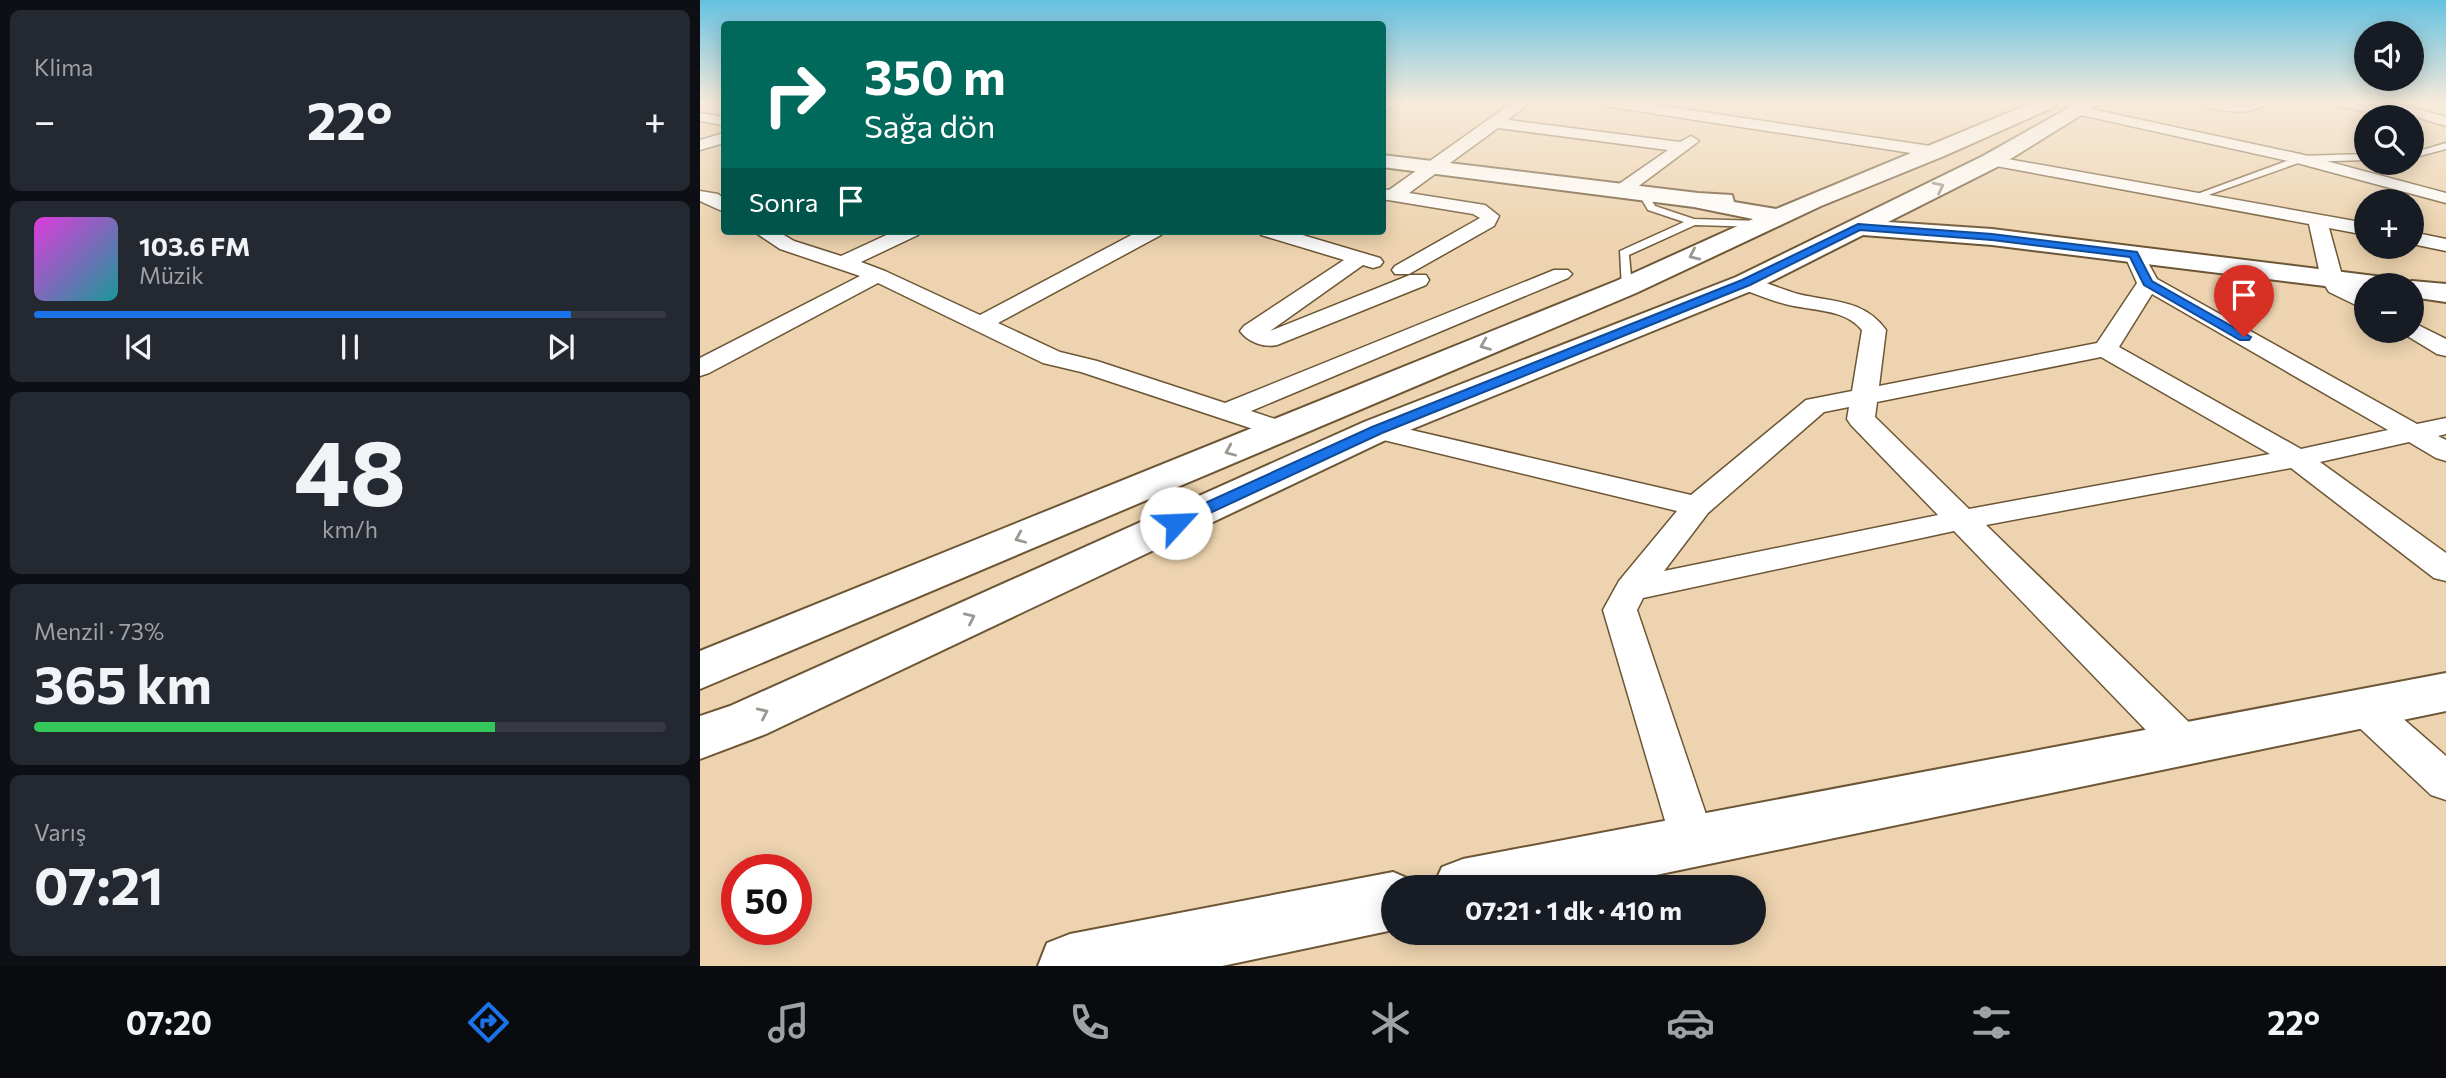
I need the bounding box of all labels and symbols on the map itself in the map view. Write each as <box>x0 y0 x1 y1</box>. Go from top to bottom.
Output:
one-way arrow <box>1932 182 1944 196</box>
one-way arrow <box>1689 247 1701 261</box>
pin <box>2214 265 2274 337</box>
one-way arrow <box>1480 337 1493 351</box>
one-way arrow <box>1225 442 1237 456</box>
position arrow <box>1139 486 1213 560</box>
one-way arrow <box>1014 530 1027 544</box>
one-way arrow <box>963 612 975 626</box>
one-way arrow <box>756 707 769 721</box>
speed limit sign: 50 <box>721 854 812 945</box>

